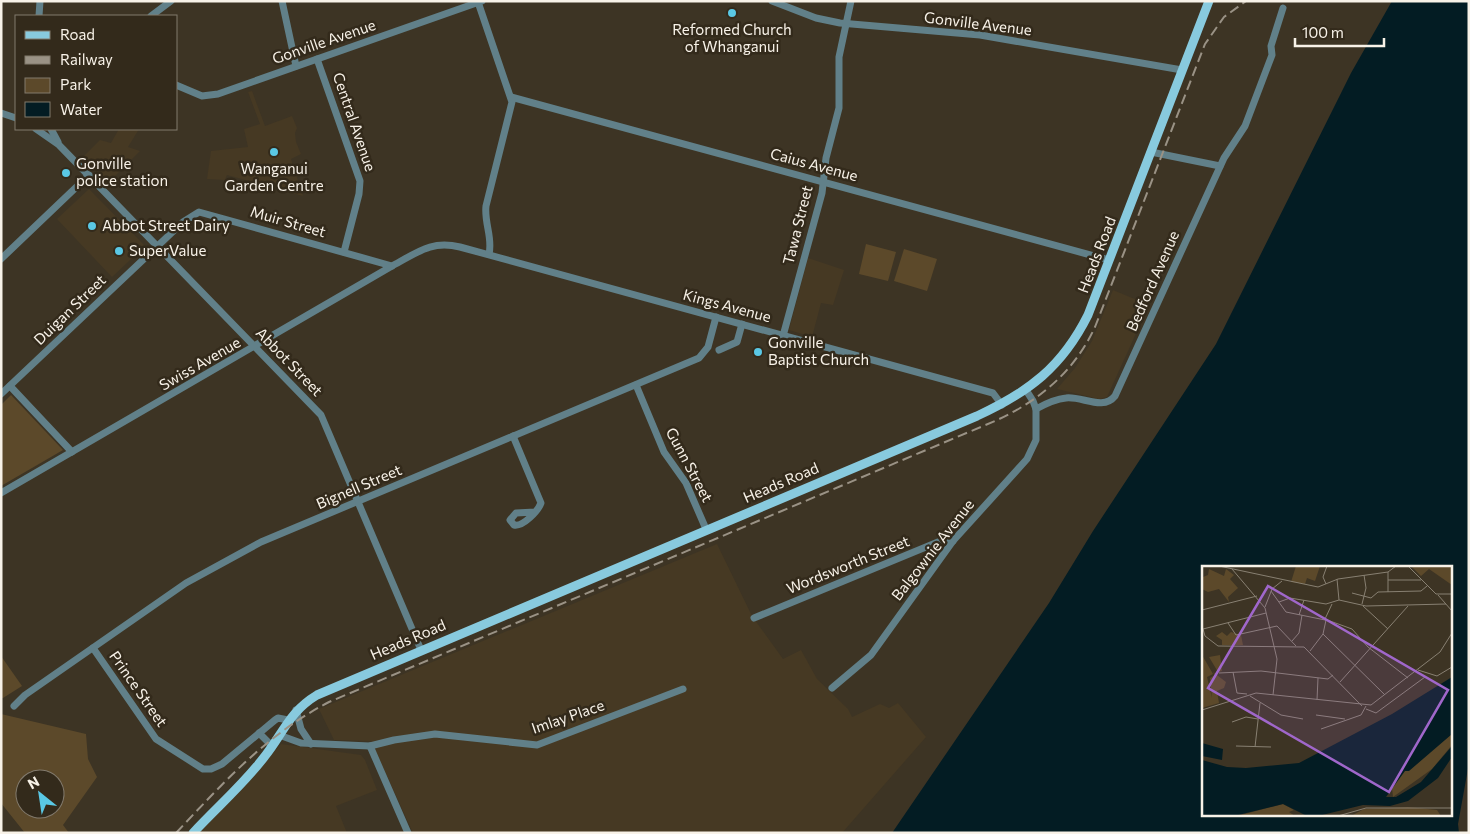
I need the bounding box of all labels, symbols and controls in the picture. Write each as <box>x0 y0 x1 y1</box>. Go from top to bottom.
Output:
marker: Reformed Church of Whanganui <box>726 7 738 19</box>
street label: Gonville Avenue <box>923 7 1033 39</box>
legend <box>15 15 178 130</box>
street label: Gonville Avenue <box>270 15 378 67</box>
scale bar <box>1295 15 1384 47</box>
place label: Reformed Church of Whanganui <box>672 20 792 55</box>
text: 100 m <box>1302 23 1344 41</box>
text: Road <box>60 25 95 43</box>
text: Railway <box>60 50 113 68</box>
street label: Central Avenue <box>330 70 380 174</box>
text: Park <box>60 75 91 93</box>
text: Water <box>60 100 102 118</box>
street label: Caius Avenue <box>768 144 860 184</box>
marker: Wanganui Garden Centre <box>268 146 280 158</box>
place label: Gonville police station <box>76 154 168 189</box>
place label: Wanganui Garden Centre <box>224 159 324 194</box>
marker: Gonville police station <box>60 167 72 179</box>
street label: Tawa Street <box>779 183 816 266</box>
street label: Muir Street <box>248 202 328 240</box>
street label: Heads Road <box>1073 214 1119 295</box>
place label: Abbot Street Dairy <box>102 216 230 234</box>
marker: Abbot Street Dairy <box>86 220 98 232</box>
street label: Bedford Avenue <box>1122 228 1182 334</box>
place label: SuperValue <box>129 241 206 259</box>
marker: SuperValue <box>113 245 125 257</box>
street label: Duigan Street <box>30 270 109 348</box>
street label: Kings Avenue <box>681 285 773 325</box>
street label: Abbot Street <box>253 323 327 399</box>
street label: Swiss Avenue <box>156 333 243 394</box>
place label: Gonville Baptist Church <box>768 333 869 368</box>
marker: Gonville Baptist Church <box>752 346 764 358</box>
street label: Gunn Street <box>663 424 717 505</box>
street label: Heads Road <box>740 458 821 506</box>
street label: Bignell Street <box>313 460 404 512</box>
street label: Balgownie Avenue <box>887 495 977 603</box>
street label: Wordsworth Street <box>784 531 912 597</box>
inset map <box>1202 566 1452 816</box>
street label: Heads Road <box>367 615 448 663</box>
street label: Prince Street <box>106 647 172 730</box>
street label: Imlay Place <box>529 695 607 737</box>
north arrow <box>15 769 65 819</box>
text: N <box>24 772 42 792</box>

